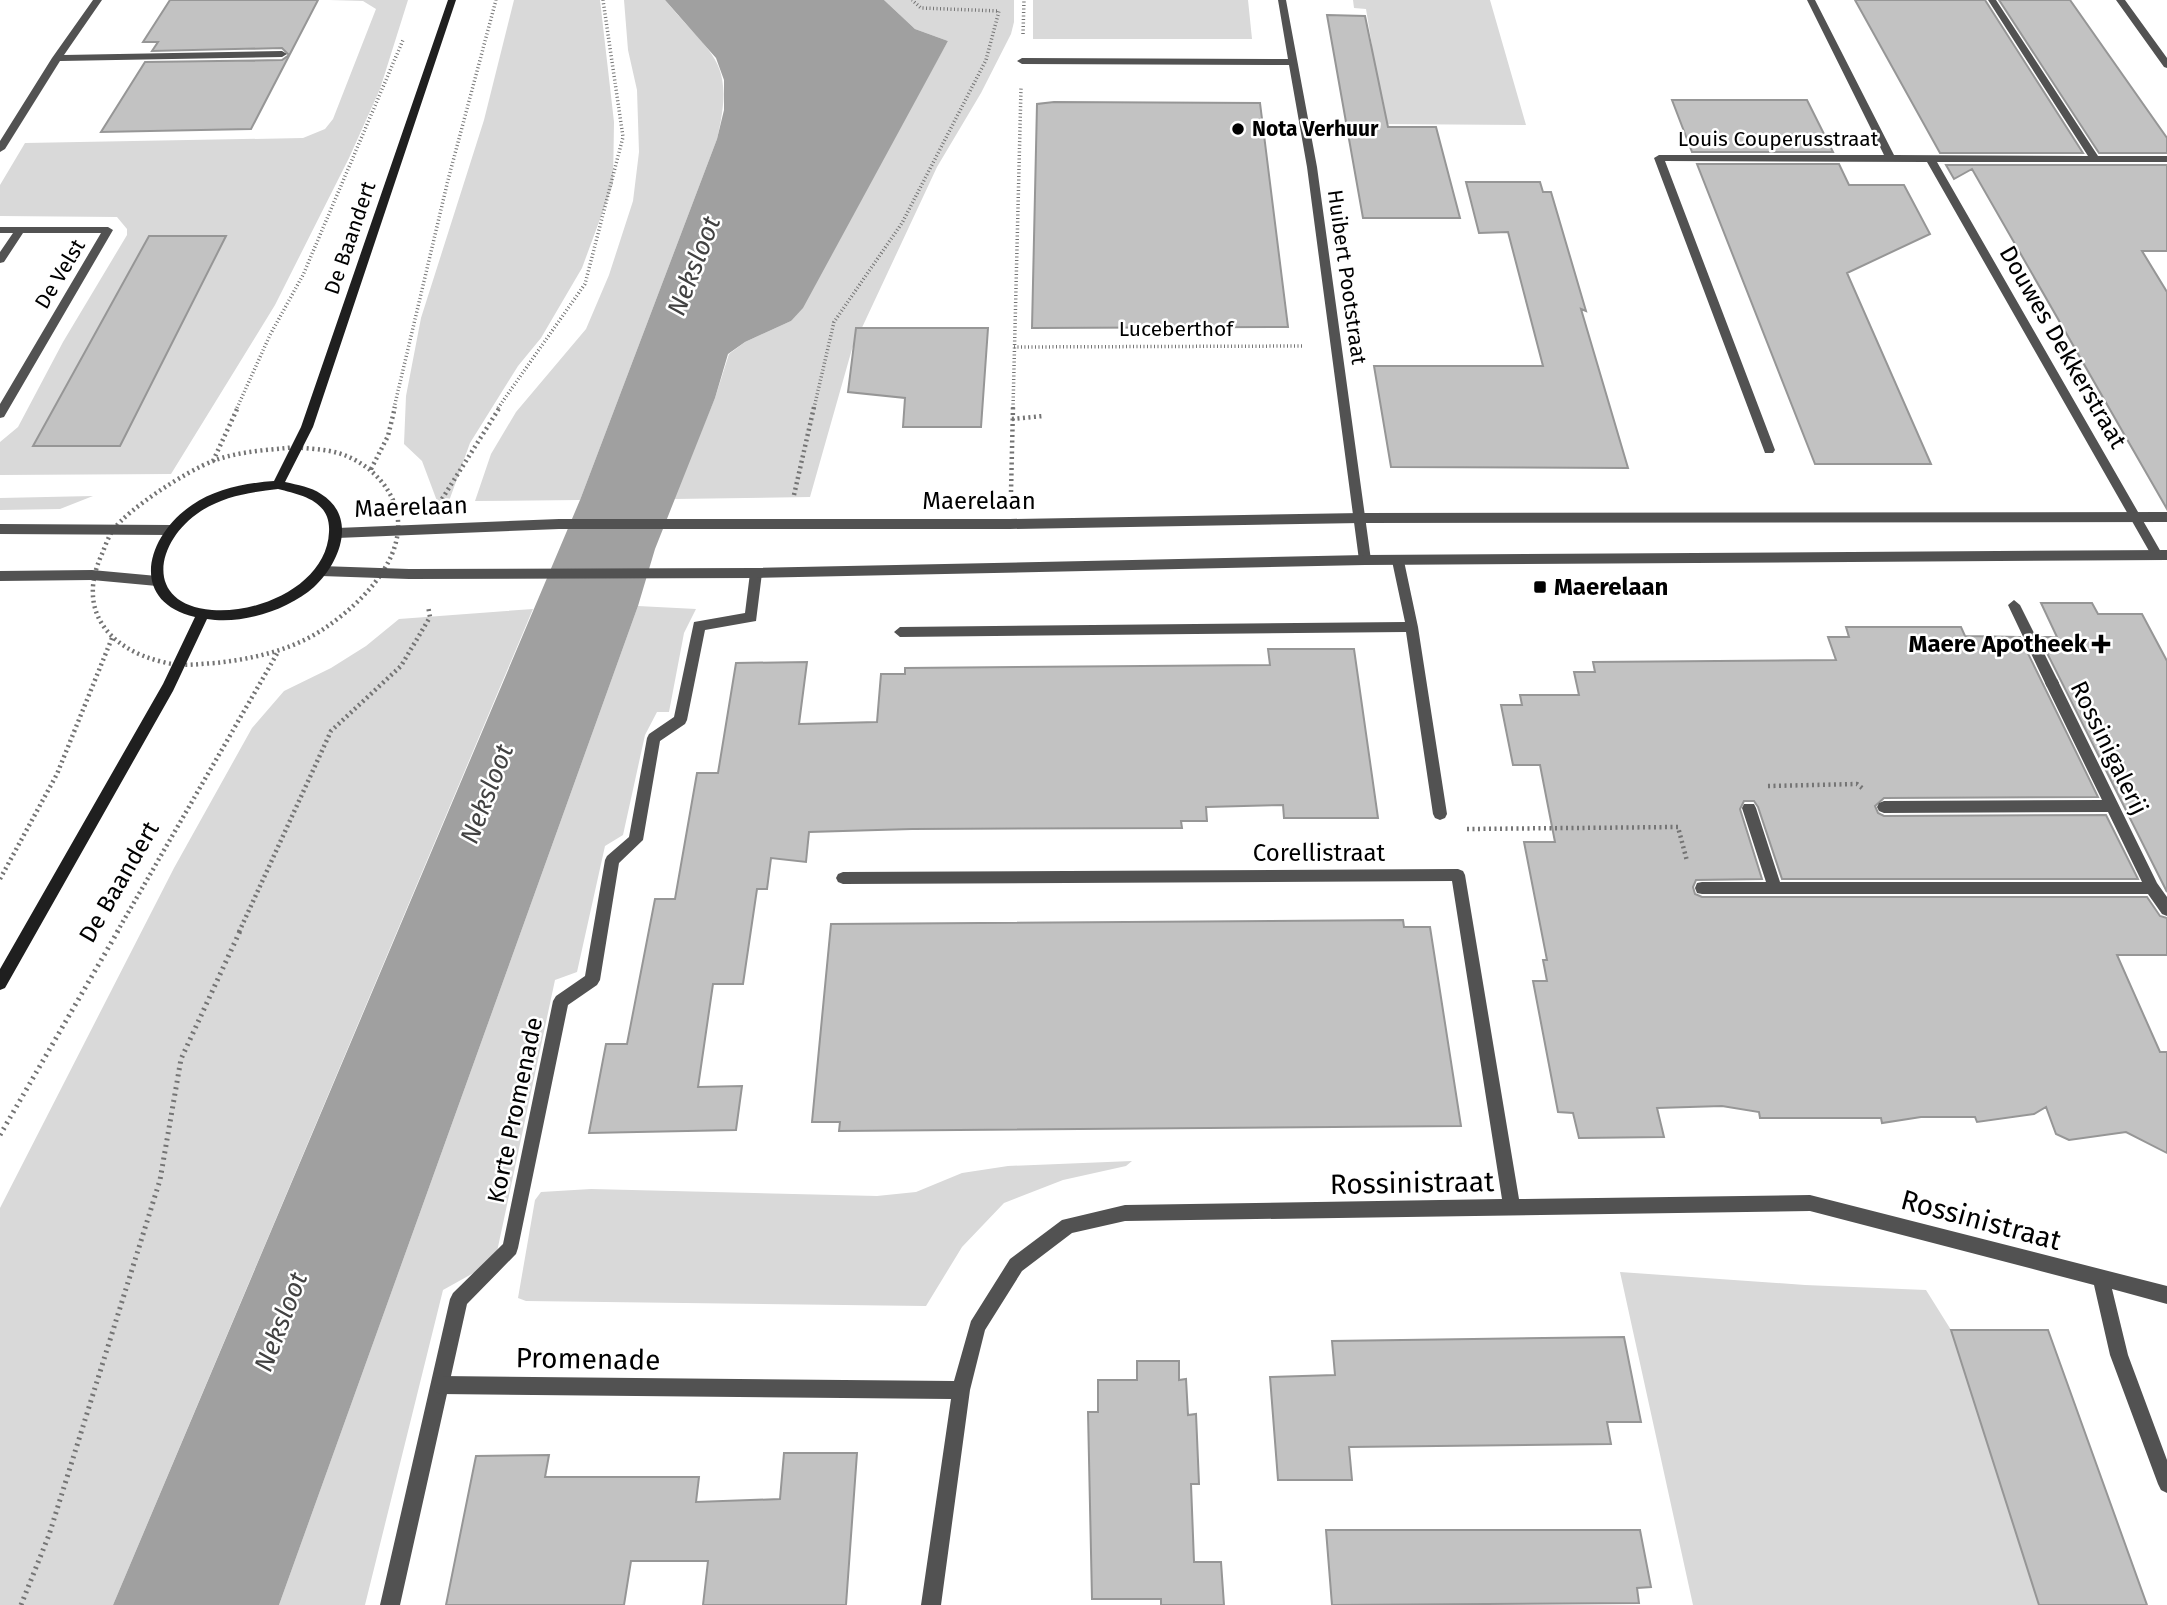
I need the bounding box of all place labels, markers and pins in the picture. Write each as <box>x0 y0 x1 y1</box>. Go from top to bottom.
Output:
place label: Nota Verhuur <box>1252 116 1379 142</box>
marker: Nota Verhuur <box>1230 121 1246 137</box>
place label: Maerelaan <box>1554 573 1668 601</box>
marker: Maerelaan <box>1532 579 1548 595</box>
place label: Maere Apotheek <box>1909 630 2088 658</box>
marker: Maere Apotheek <box>2093 636 2109 652</box>

